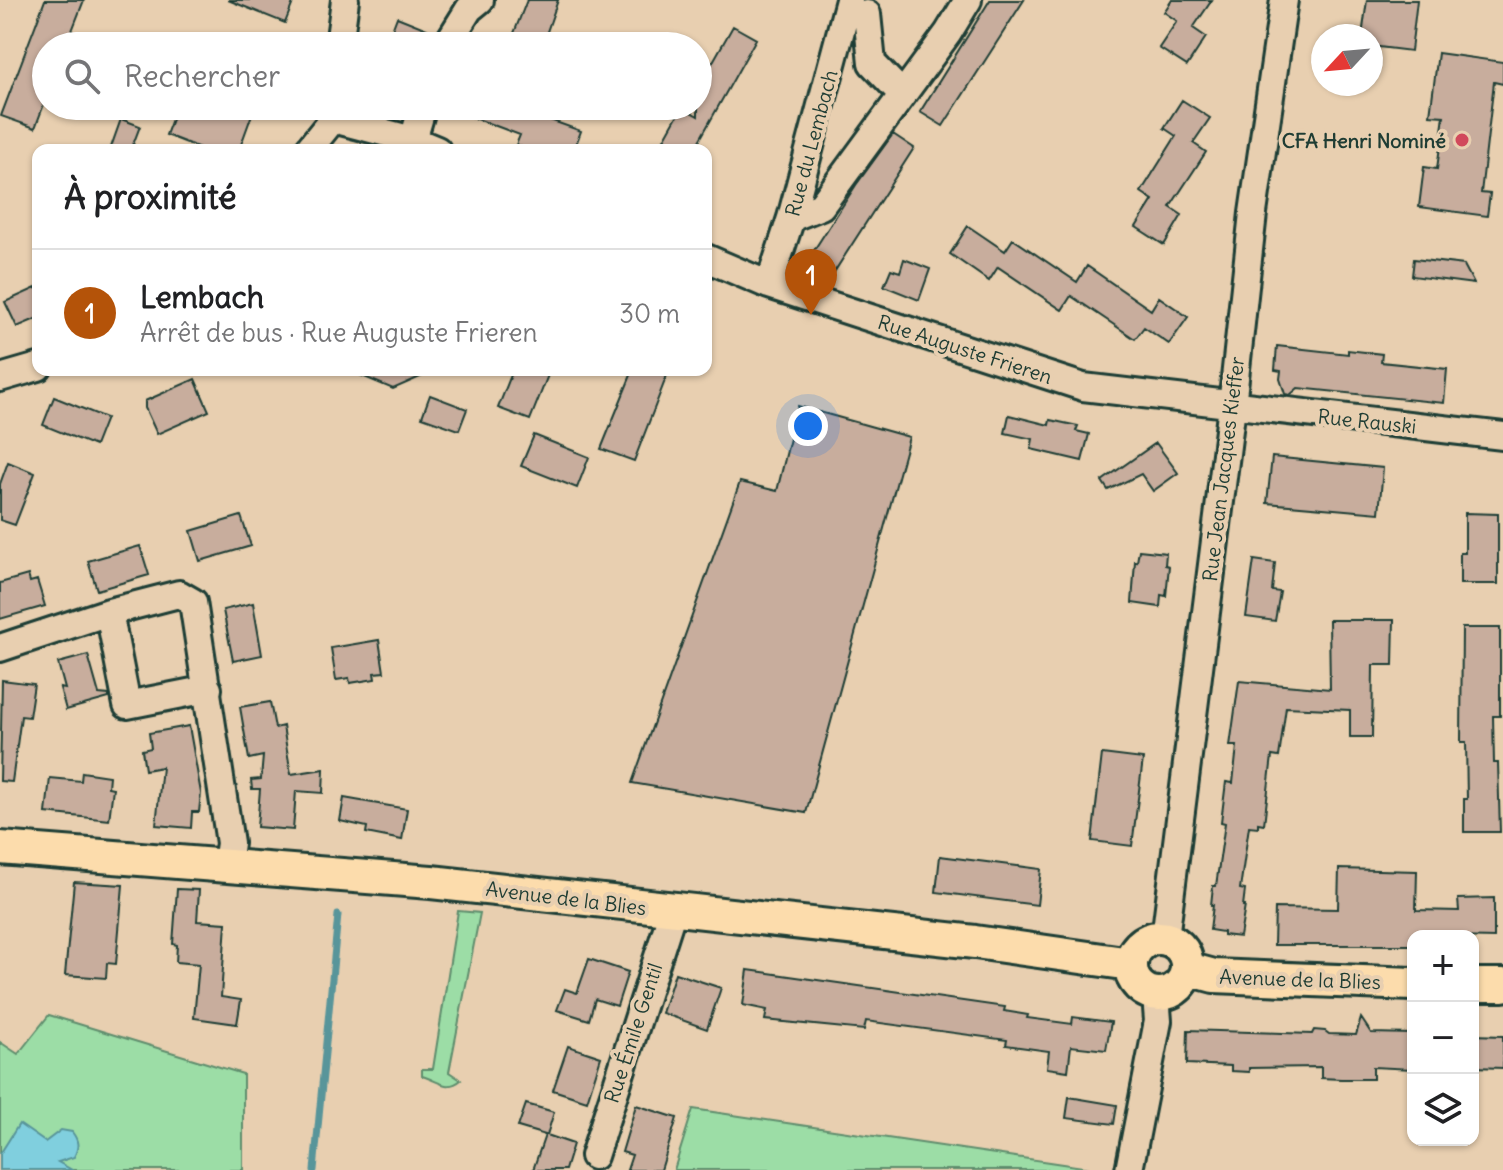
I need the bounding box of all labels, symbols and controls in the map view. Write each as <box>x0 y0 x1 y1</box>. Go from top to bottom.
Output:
north arrow <box>1311 24 1383 96</box>
search box <box>32 32 712 120</box>
icon: search <box>60 54 104 98</box>
text: Rechercher <box>124 57 280 95</box>
street label: Rue du Lembach <box>779 67 843 219</box>
place label: CFA Henri Nominé <box>1282 128 1446 153</box>
marker: CFA Henri Nominé <box>1453 131 1471 149</box>
text: À proximité <box>64 175 237 218</box>
pin: 1 <box>785 249 837 315</box>
text: Lembach <box>140 278 264 316</box>
text: 1 <box>85 297 95 330</box>
text: 30 m <box>619 297 680 330</box>
street label: Rue Auguste Frieren <box>875 309 1055 389</box>
text: Arrêt de bus · Rue Auguste Frieren <box>140 316 538 349</box>
street label: Rue Jean Jacques Kieffer <box>1197 355 1249 583</box>
street label: Rue Rauski <box>1316 403 1418 439</box>
your location <box>788 406 828 446</box>
street label: Avenue de la Blies <box>484 876 648 920</box>
map controls <box>1407 930 1479 1146</box>
button: + <box>1407 930 1479 1002</box>
street label: Rue Émile Gentil <box>599 960 667 1106</box>
street label: Avenue de la Blies <box>1219 964 1381 994</box>
button: − <box>1407 1002 1479 1074</box>
button: layers <box>1407 1074 1479 1146</box>

